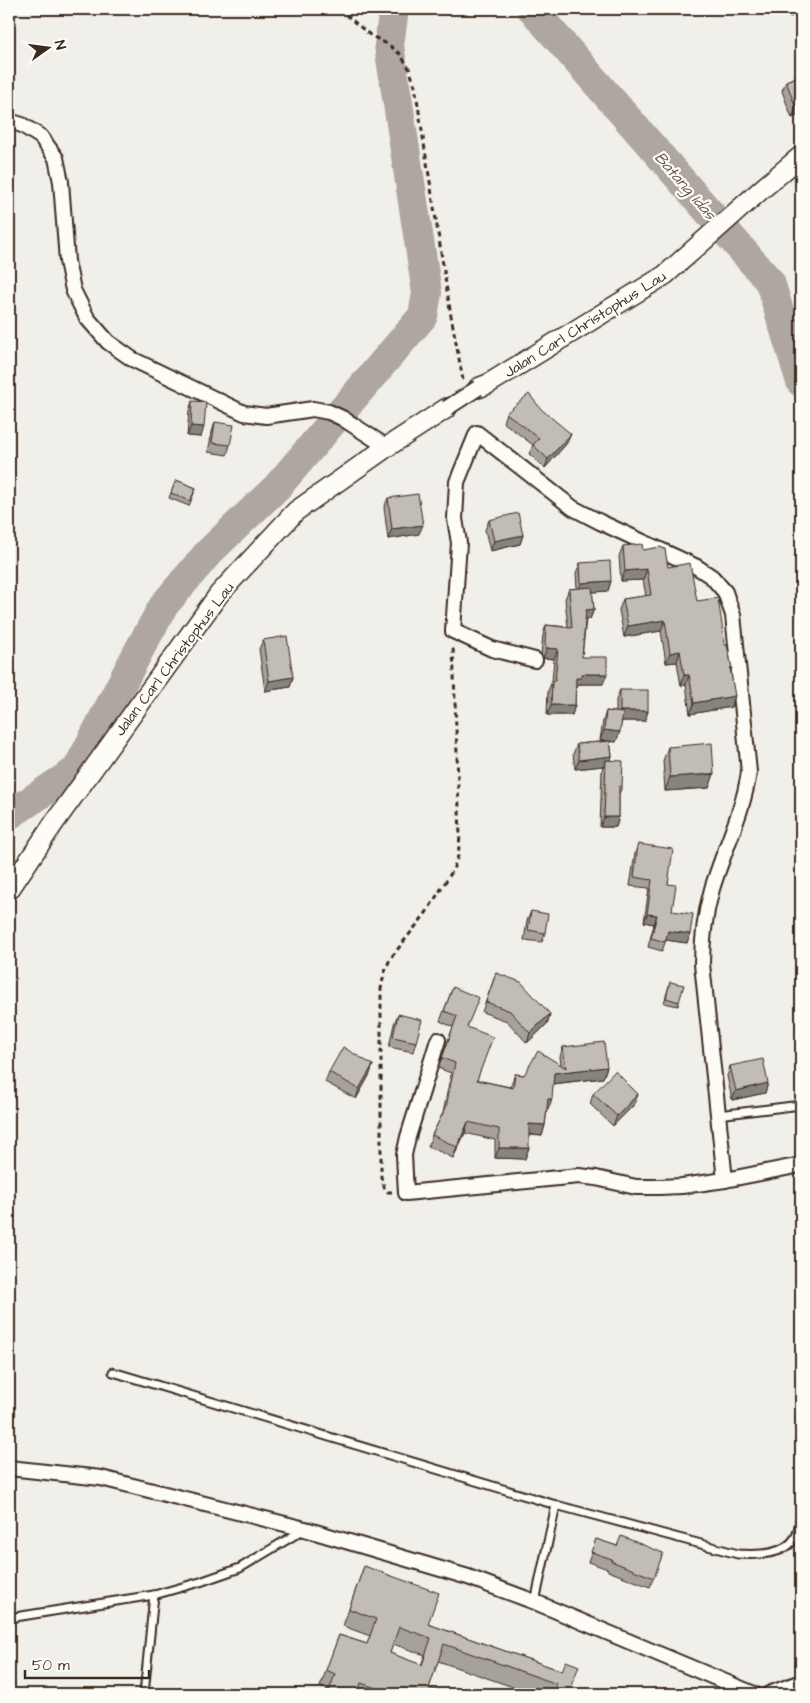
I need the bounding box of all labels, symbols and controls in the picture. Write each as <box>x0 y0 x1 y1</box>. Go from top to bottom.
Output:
north arrow <box>22 22 72 72</box>
text: N <box>49 38 70 52</box>
water label: Batang Idas <box>649 147 722 226</box>
street label: Jalan Carl Christophus Lau <box>500 266 671 383</box>
street label: Jalan Carl Christophus Lau <box>110 578 239 740</box>
scale bar <box>25 1648 149 1680</box>
text: 50 m <box>32 1655 70 1676</box>

